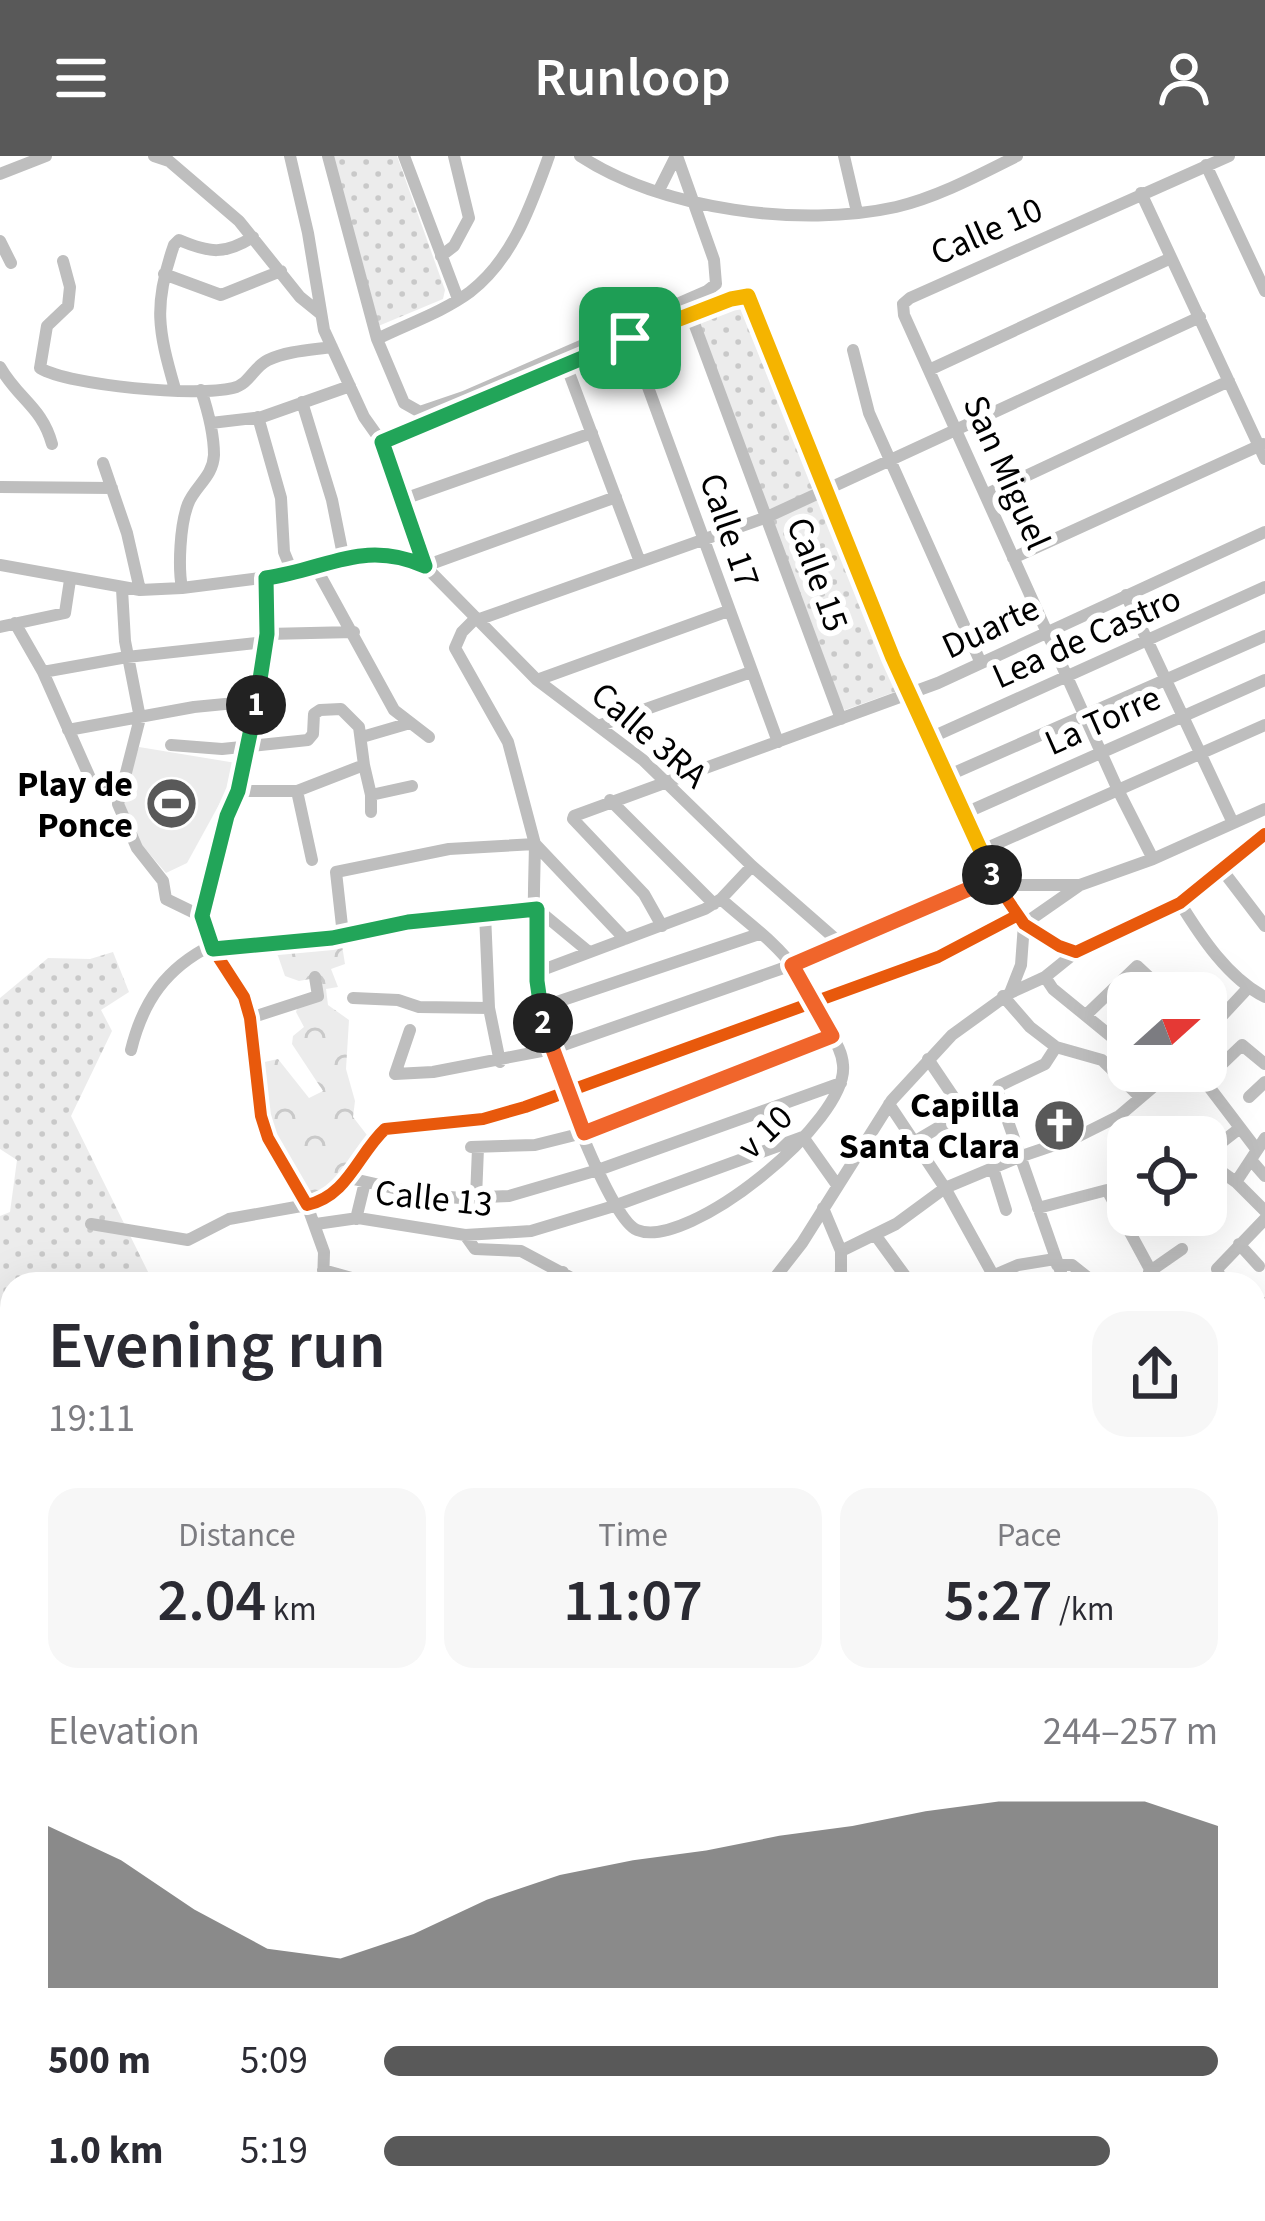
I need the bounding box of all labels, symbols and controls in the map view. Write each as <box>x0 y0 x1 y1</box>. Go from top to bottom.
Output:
text: Runloop <box>534 40 731 117</box>
icon: menu <box>48 45 114 111</box>
icon: person <box>1151 45 1217 111</box>
street label: Calle 10 <box>922 184 1051 279</box>
pin <box>579 287 681 389</box>
icon: arrive <box>597 305 663 371</box>
street label: San Miguel <box>950 387 1063 558</box>
street label: Calle 17 <box>686 466 773 595</box>
street label: Calle 15 <box>773 510 862 639</box>
street label: Lea de Castro <box>984 573 1189 702</box>
street label: Duarte <box>934 583 1048 672</box>
street label: Calle 3RA <box>579 670 719 801</box>
street label: La Torre <box>1037 672 1169 768</box>
pin: 1 <box>226 675 286 735</box>
text: 1 <box>247 681 265 728</box>
place label: Play de Ponce <box>17 759 133 851</box>
sports icon: Play de Ponce <box>144 776 200 832</box>
pin: 3 <box>962 845 1022 905</box>
text: 3 <box>983 851 1001 898</box>
north arrow <box>1107 972 1227 1092</box>
map controls <box>1107 972 1227 1236</box>
pin: 2 <box>513 993 573 1053</box>
text: 2 <box>534 999 552 1046</box>
place label: Capilla Santa Clara <box>839 1080 1020 1172</box>
street label: v 10 <box>726 1093 804 1171</box>
church icon: Capilla Santa Clara <box>1031 1097 1087 1153</box>
button: locate <box>1107 1116 1227 1236</box>
street label: Calle 13 <box>373 1167 495 1230</box>
text: Evening run <box>48 1299 386 1393</box>
button: share <box>1092 1311 1218 1437</box>
text: 19:11 <box>48 1391 135 1447</box>
text: Distance <box>178 1512 296 1559</box>
text: Time <box>598 1512 668 1559</box>
text: Pace <box>997 1512 1061 1559</box>
text: 2.04 <box>157 1559 266 1644</box>
text: 11:07 <box>563 1559 703 1644</box>
text: 5:27 <box>944 1559 1053 1644</box>
text: km <box>266 1586 317 1633</box>
text: /km <box>1053 1586 1114 1633</box>
text: Elevation <box>48 1704 200 1760</box>
text: 244–257 m <box>1043 1704 1218 1760</box>
text: 500 m <box>48 2033 151 2089</box>
text: 5:09 <box>240 2033 308 2089</box>
text: 1.0 km <box>48 2123 163 2179</box>
text: 5:19 <box>240 2123 308 2179</box>

